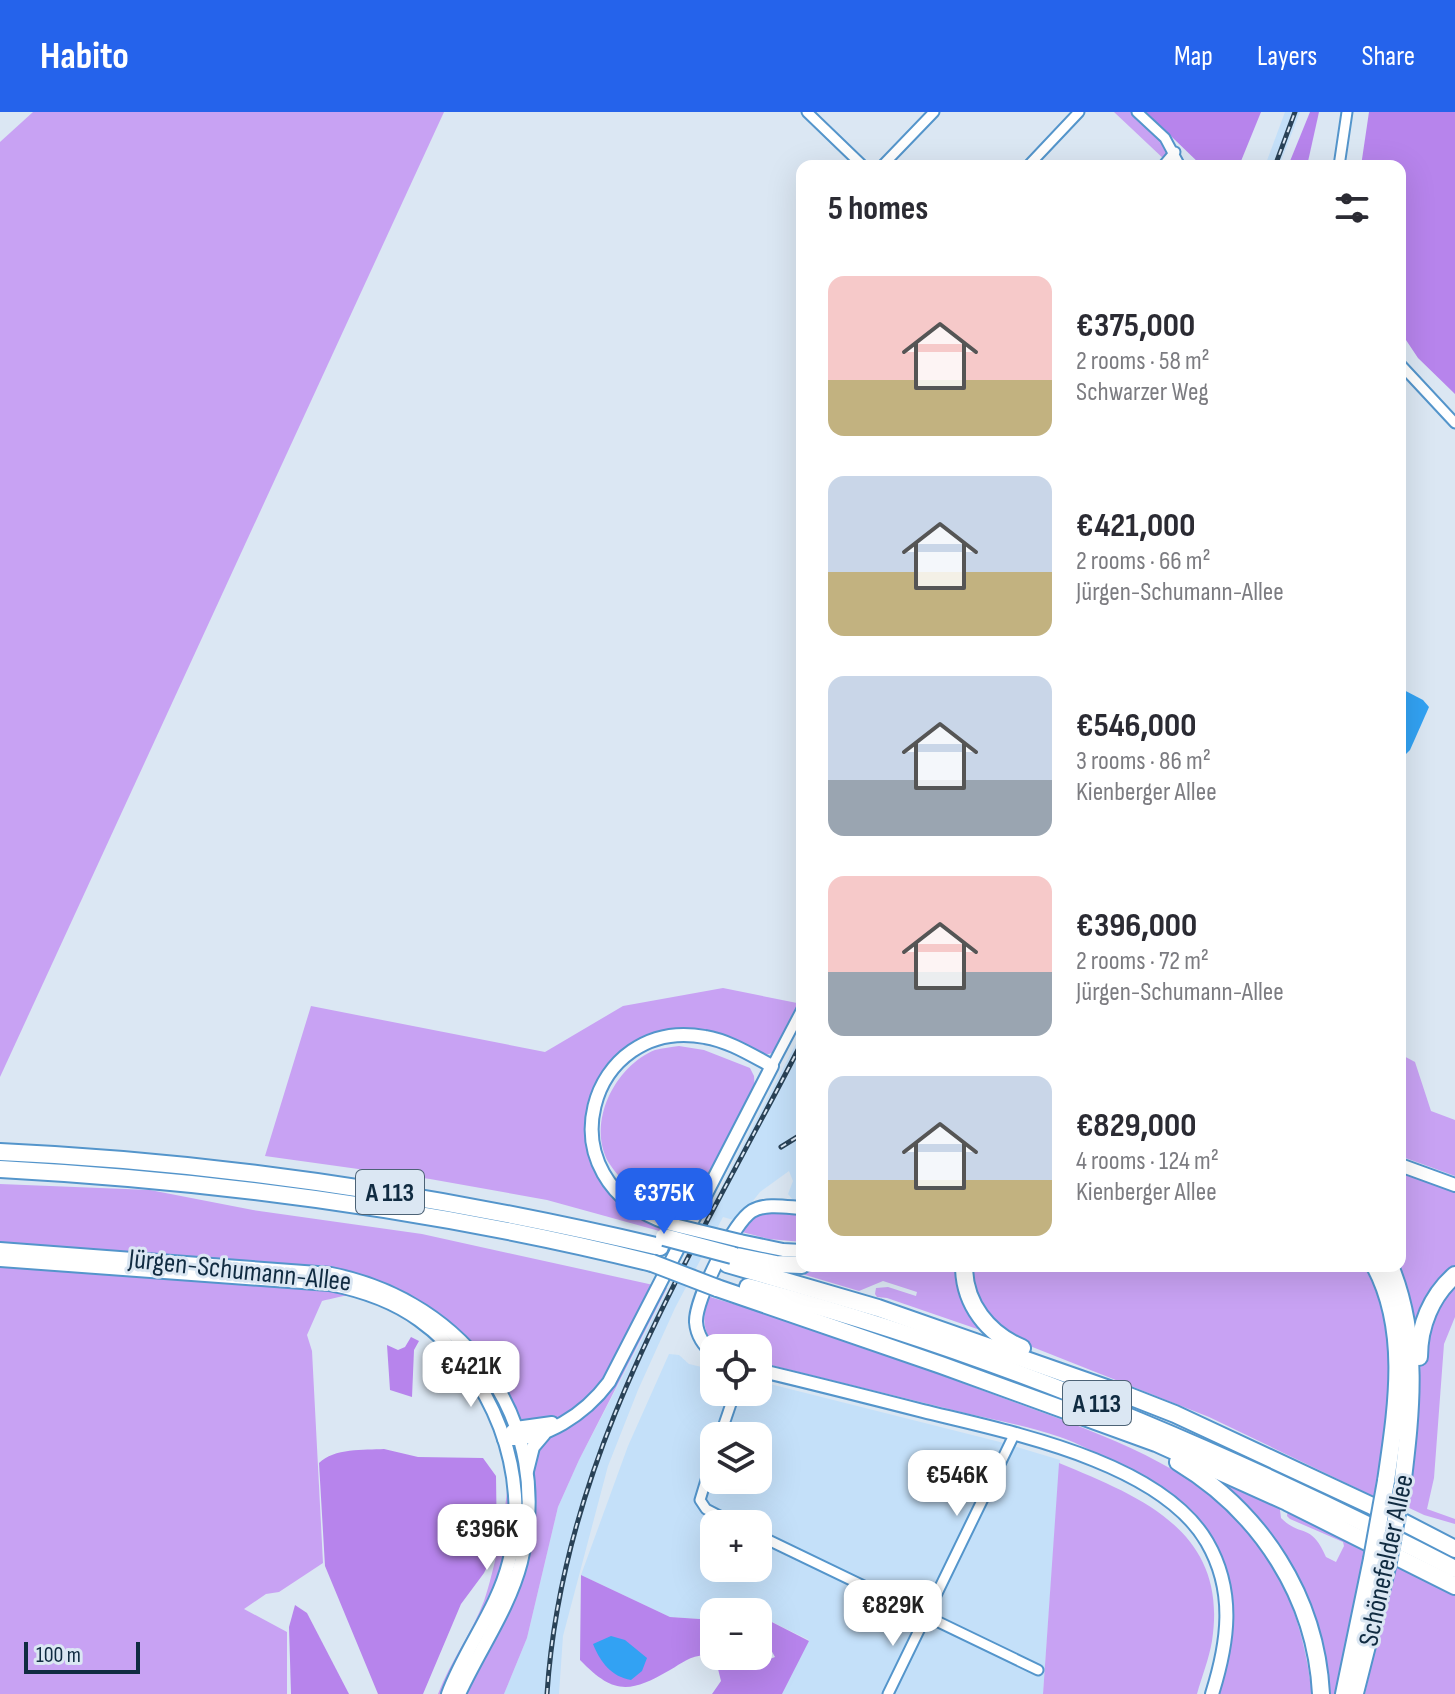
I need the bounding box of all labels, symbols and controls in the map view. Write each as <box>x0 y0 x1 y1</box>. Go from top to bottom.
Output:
text: Habito <box>40 34 129 79</box>
text: Map <box>1174 40 1213 73</box>
text: Layers <box>1257 40 1317 73</box>
text: Share <box>1361 40 1415 73</box>
icon: filters <box>1330 186 1374 230</box>
text: 5 homes <box>828 188 928 229</box>
text: €375,000 <box>1076 305 1195 346</box>
icon: home <box>892 308 988 404</box>
text: 2 rooms · 58 m² <box>1076 346 1210 377</box>
text: Schwarzer Weg <box>1076 377 1209 408</box>
text: €421,000 <box>1076 505 1195 546</box>
icon: home <box>892 508 988 604</box>
text: 2 rooms · 66 m² <box>1076 546 1211 577</box>
text: Jürgen-Schumann-Allee <box>1076 577 1284 608</box>
text: €546,000 <box>1076 705 1196 746</box>
icon: home <box>892 708 988 804</box>
text: 3 rooms · 86 m² <box>1076 746 1211 777</box>
text: Kienberger Allee <box>1076 777 1217 808</box>
text: €396,000 <box>1076 905 1197 946</box>
icon: home <box>892 908 988 1004</box>
text: 2 rooms · 72 m² <box>1076 946 1209 977</box>
text: Jürgen-Schumann-Allee <box>1076 977 1284 1008</box>
text: €829,000 <box>1076 1105 1196 1146</box>
icon: home <box>892 1108 988 1204</box>
text: 4 rooms · 124 m² <box>1076 1146 1219 1177</box>
pin: €375K <box>608 1168 720 1236</box>
road number: A 113 <box>356 1170 424 1214</box>
text: Kienberger Allee <box>1076 1177 1217 1208</box>
text: €375K <box>634 1178 694 1209</box>
street label: Jürgen-Schumann-Allee <box>126 1242 353 1299</box>
map controls <box>700 1334 772 1670</box>
button: locate <box>700 1334 772 1406</box>
pin: €421K <box>415 1341 527 1409</box>
text: €421K <box>441 1351 501 1382</box>
road number: A 113 <box>1063 1381 1131 1425</box>
button: layers <box>700 1422 772 1494</box>
pin: €546K <box>901 1450 1013 1518</box>
text: €546K <box>926 1460 988 1491</box>
street label: Schönefelder Allee <box>1352 1471 1421 1649</box>
pin: €396K <box>431 1504 543 1572</box>
button: + <box>700 1510 772 1582</box>
text: €396K <box>456 1514 518 1545</box>
pin: €829K <box>837 1580 949 1648</box>
text: €829K <box>862 1590 924 1621</box>
button: − <box>700 1598 772 1670</box>
scale bar <box>24 1638 140 1674</box>
text: 100 m <box>36 1642 81 1669</box>

